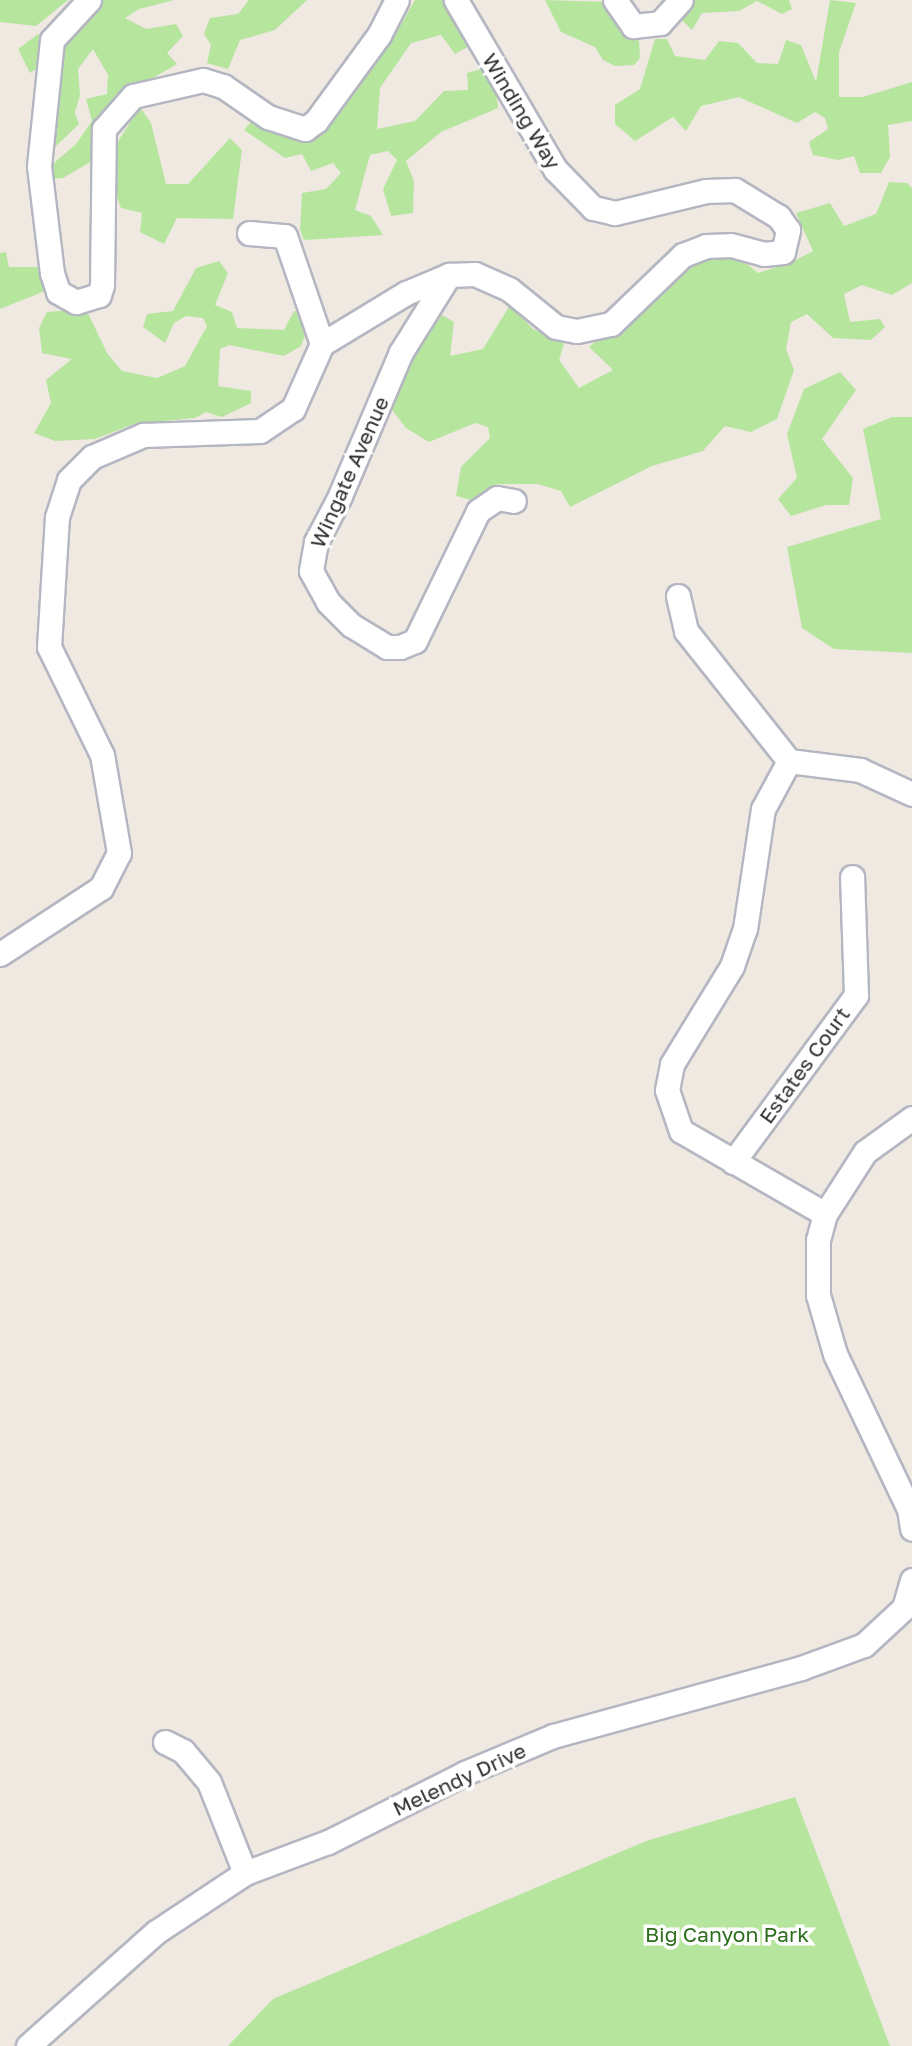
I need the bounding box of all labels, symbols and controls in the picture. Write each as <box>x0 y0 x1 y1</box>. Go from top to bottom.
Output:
street label: Winding Way <box>478 48 566 174</box>
street label: Wingate Avenue <box>304 392 394 552</box>
street label: Estates Court <box>753 1002 855 1128</box>
street label: Melendy Drive <box>389 1737 529 1821</box>
park label: Big Canyon Park <box>645 1921 809 1947</box>

